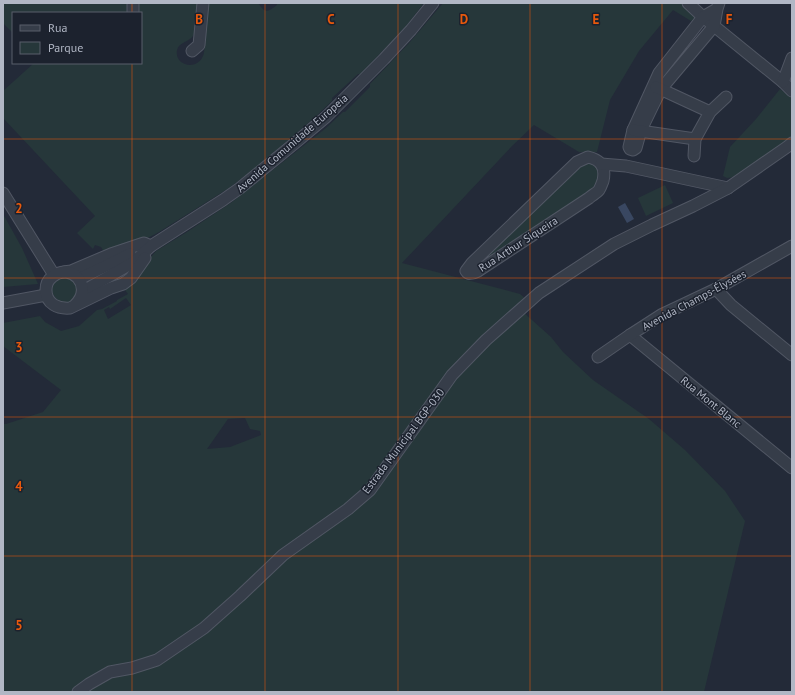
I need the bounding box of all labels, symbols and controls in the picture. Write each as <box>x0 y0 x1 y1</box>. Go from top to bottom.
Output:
text: B <box>195 11 203 28</box>
text: C <box>327 11 335 28</box>
text: D <box>460 11 468 28</box>
text: E <box>593 11 600 28</box>
text: F <box>726 11 733 28</box>
legend <box>12 12 142 64</box>
text: Rua <box>48 20 67 35</box>
text: Parque <box>48 40 83 55</box>
street label: Avenida Comunidade Europeia <box>233 91 351 195</box>
text: 2 <box>15 200 23 217</box>
street label: Rua Arthur Siqueira <box>476 213 560 275</box>
street label: Avenida Champs-Élysées <box>640 266 749 333</box>
text: 3 <box>15 339 23 356</box>
street label: Rua Mont Blanc <box>678 373 744 431</box>
street label: Estrada Municipal BGP-030 <box>359 386 447 496</box>
text: 4 <box>15 478 23 495</box>
text: 5 <box>15 617 23 634</box>

